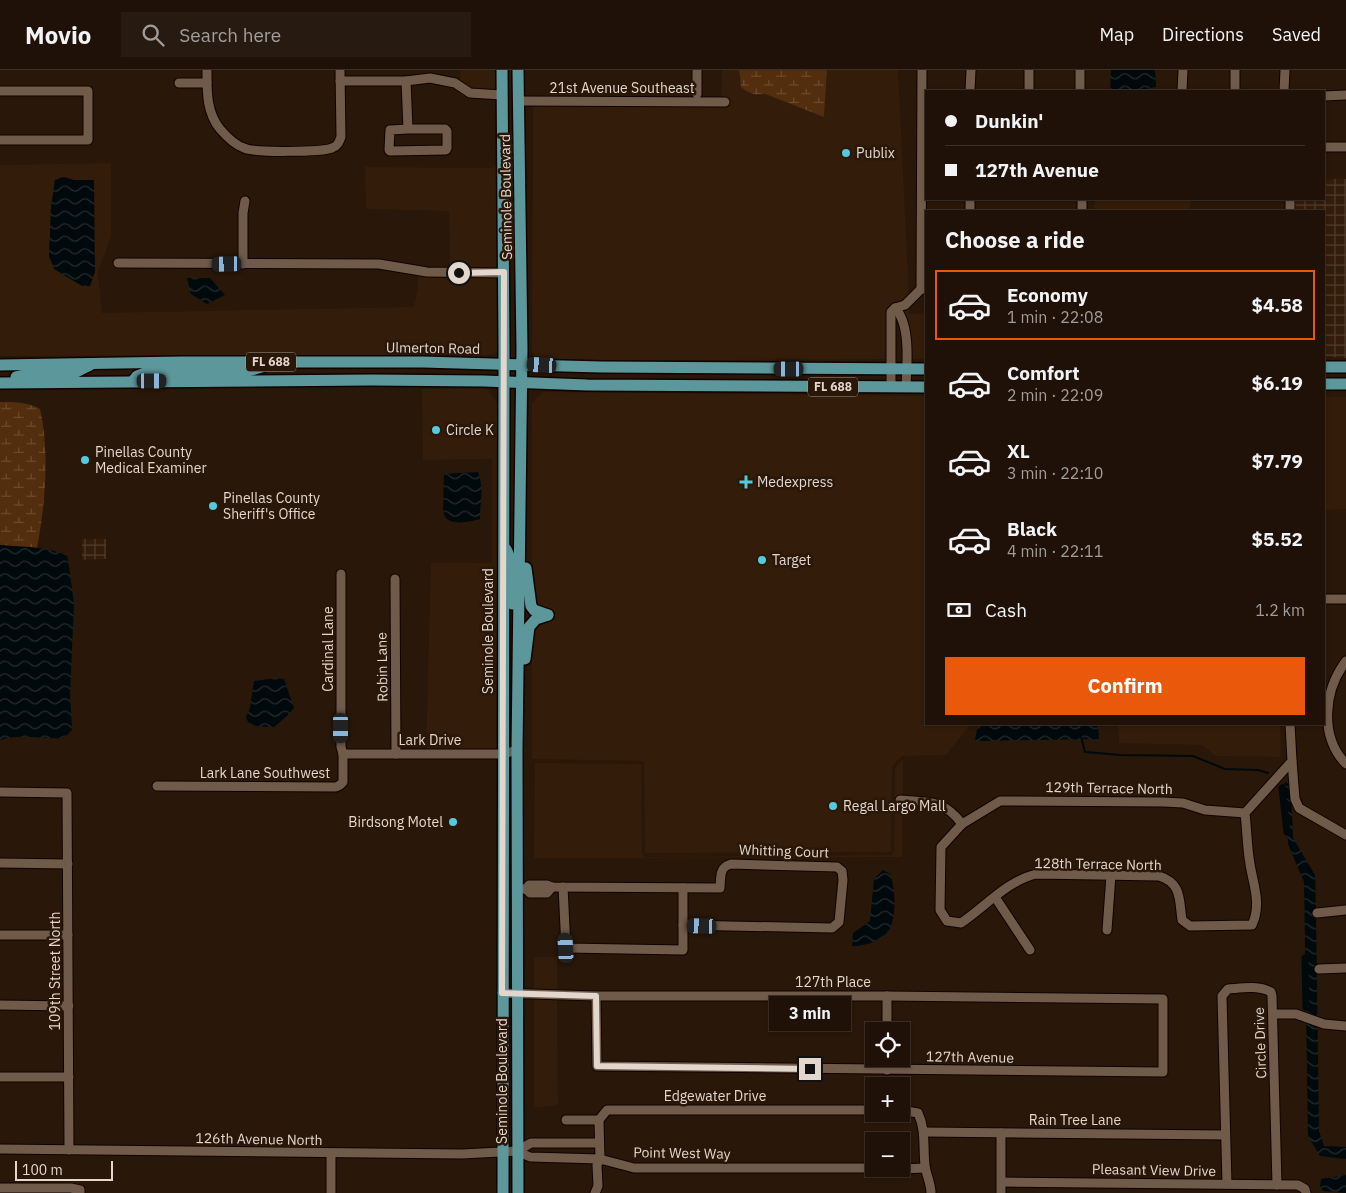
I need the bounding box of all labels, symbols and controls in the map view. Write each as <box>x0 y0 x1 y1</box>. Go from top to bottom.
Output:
search box <box>121 12 471 57</box>
text: Movio <box>25 19 91 51</box>
icon: search <box>139 21 167 49</box>
text: Search here <box>179 23 281 47</box>
text: Map <box>1099 23 1134 46</box>
text: Directions <box>1162 23 1244 46</box>
text: Saved <box>1272 23 1321 46</box>
street label: 21st Avenue Southeast <box>549 79 695 97</box>
text: Dunkin' <box>975 109 1043 133</box>
street label: Seminole Boulevard <box>496 134 516 260</box>
place label: Publix <box>856 144 895 162</box>
marker: Publix <box>840 147 852 159</box>
text: 127th Avenue <box>975 158 1099 182</box>
text: Choose a ride <box>945 225 1085 254</box>
car <box>211 256 242 272</box>
route start <box>448 262 470 284</box>
icon: car <box>947 283 992 328</box>
text: Economy <box>1007 283 1088 307</box>
text: $4.58 <box>1251 293 1303 317</box>
text: 1 min · 22:08 <box>1007 307 1103 327</box>
street label: Ulmerton Road <box>386 338 480 358</box>
road number: FL 688 <box>246 352 296 372</box>
car <box>526 357 557 373</box>
icon: car <box>947 361 992 406</box>
text: Comfort <box>1007 361 1080 385</box>
car <box>774 362 804 377</box>
text: $6.19 <box>1251 371 1303 395</box>
car <box>137 374 167 389</box>
road number: FL 688 <box>808 378 858 396</box>
text: 2 min · 22:09 <box>1007 385 1103 405</box>
place label: Circle K <box>446 421 494 439</box>
marker: Circle K <box>430 424 442 436</box>
icon: car <box>947 439 992 484</box>
text: XL <box>1007 439 1030 463</box>
place label: Pinellas County Medical Examiner <box>95 443 207 477</box>
text: $7.79 <box>1251 449 1303 473</box>
marker: Pinellas County Medical Examiner <box>79 454 91 466</box>
text: 3 min · 22:10 <box>1007 463 1103 483</box>
place label: Medexpress <box>757 473 833 491</box>
marker: Medexpress <box>739 475 753 489</box>
place label: Pinellas County Sheriff's Office <box>223 489 320 523</box>
marker: Pinellas County Sheriff's Office <box>207 500 219 512</box>
icon: car <box>947 517 992 562</box>
text: Black <box>1007 517 1057 541</box>
text: $5.52 <box>1251 527 1303 551</box>
text: 4 min · 22:11 <box>1007 541 1103 561</box>
place label: Target <box>772 551 811 569</box>
marker: Target <box>756 554 768 566</box>
street label: Seminole Boulevard <box>479 568 497 694</box>
icon: cash <box>945 596 973 624</box>
text: Cash <box>985 598 1027 622</box>
text: 1.2 km <box>1255 600 1305 620</box>
street label: Cardinal Lane <box>319 606 337 692</box>
street label: Robin Lane <box>372 632 392 702</box>
button: Confirm <box>945 657 1305 715</box>
car <box>333 713 348 743</box>
street label: Lark Drive <box>399 731 462 749</box>
street label: Lark Lane Southwest <box>200 764 330 782</box>
street label: 129th Terrace North <box>1045 778 1173 798</box>
place label: Regal Largo Mall <box>843 797 946 815</box>
marker: Regal Largo Mall <box>827 800 839 812</box>
place label: Birdsong Motel <box>348 813 443 831</box>
marker: Birdsong Motel <box>447 816 459 828</box>
street label: Whitting Court <box>739 840 830 862</box>
street label: 128th Terrace North <box>1034 854 1162 874</box>
street label: 109th Street North <box>46 912 64 1030</box>
car <box>686 918 717 934</box>
car <box>557 933 574 963</box>
street label: 127th Place <box>795 973 871 991</box>
callout: 3 min <box>769 996 851 1032</box>
text: 3 min <box>789 1003 831 1023</box>
street label: Circle Drive <box>1250 1007 1270 1079</box>
street label: Seminole Boulevard <box>493 1018 511 1144</box>
map controls <box>865 1022 910 1177</box>
button: locate <box>865 1022 910 1067</box>
street label: 127th Avenue <box>926 1047 1015 1067</box>
route end <box>799 1058 821 1080</box>
button: + <box>865 1077 910 1122</box>
street label: Edgewater Drive <box>664 1087 767 1105</box>
street label: Rain Tree Lane <box>1029 1111 1121 1129</box>
street label: 126th Avenue North <box>195 1129 323 1149</box>
button: − <box>865 1132 910 1177</box>
street label: Point West Way <box>633 1143 731 1163</box>
scale bar <box>15 1158 112 1181</box>
street label: Pleasant View Drive <box>1092 1160 1217 1180</box>
text: 100 m <box>22 1161 63 1179</box>

